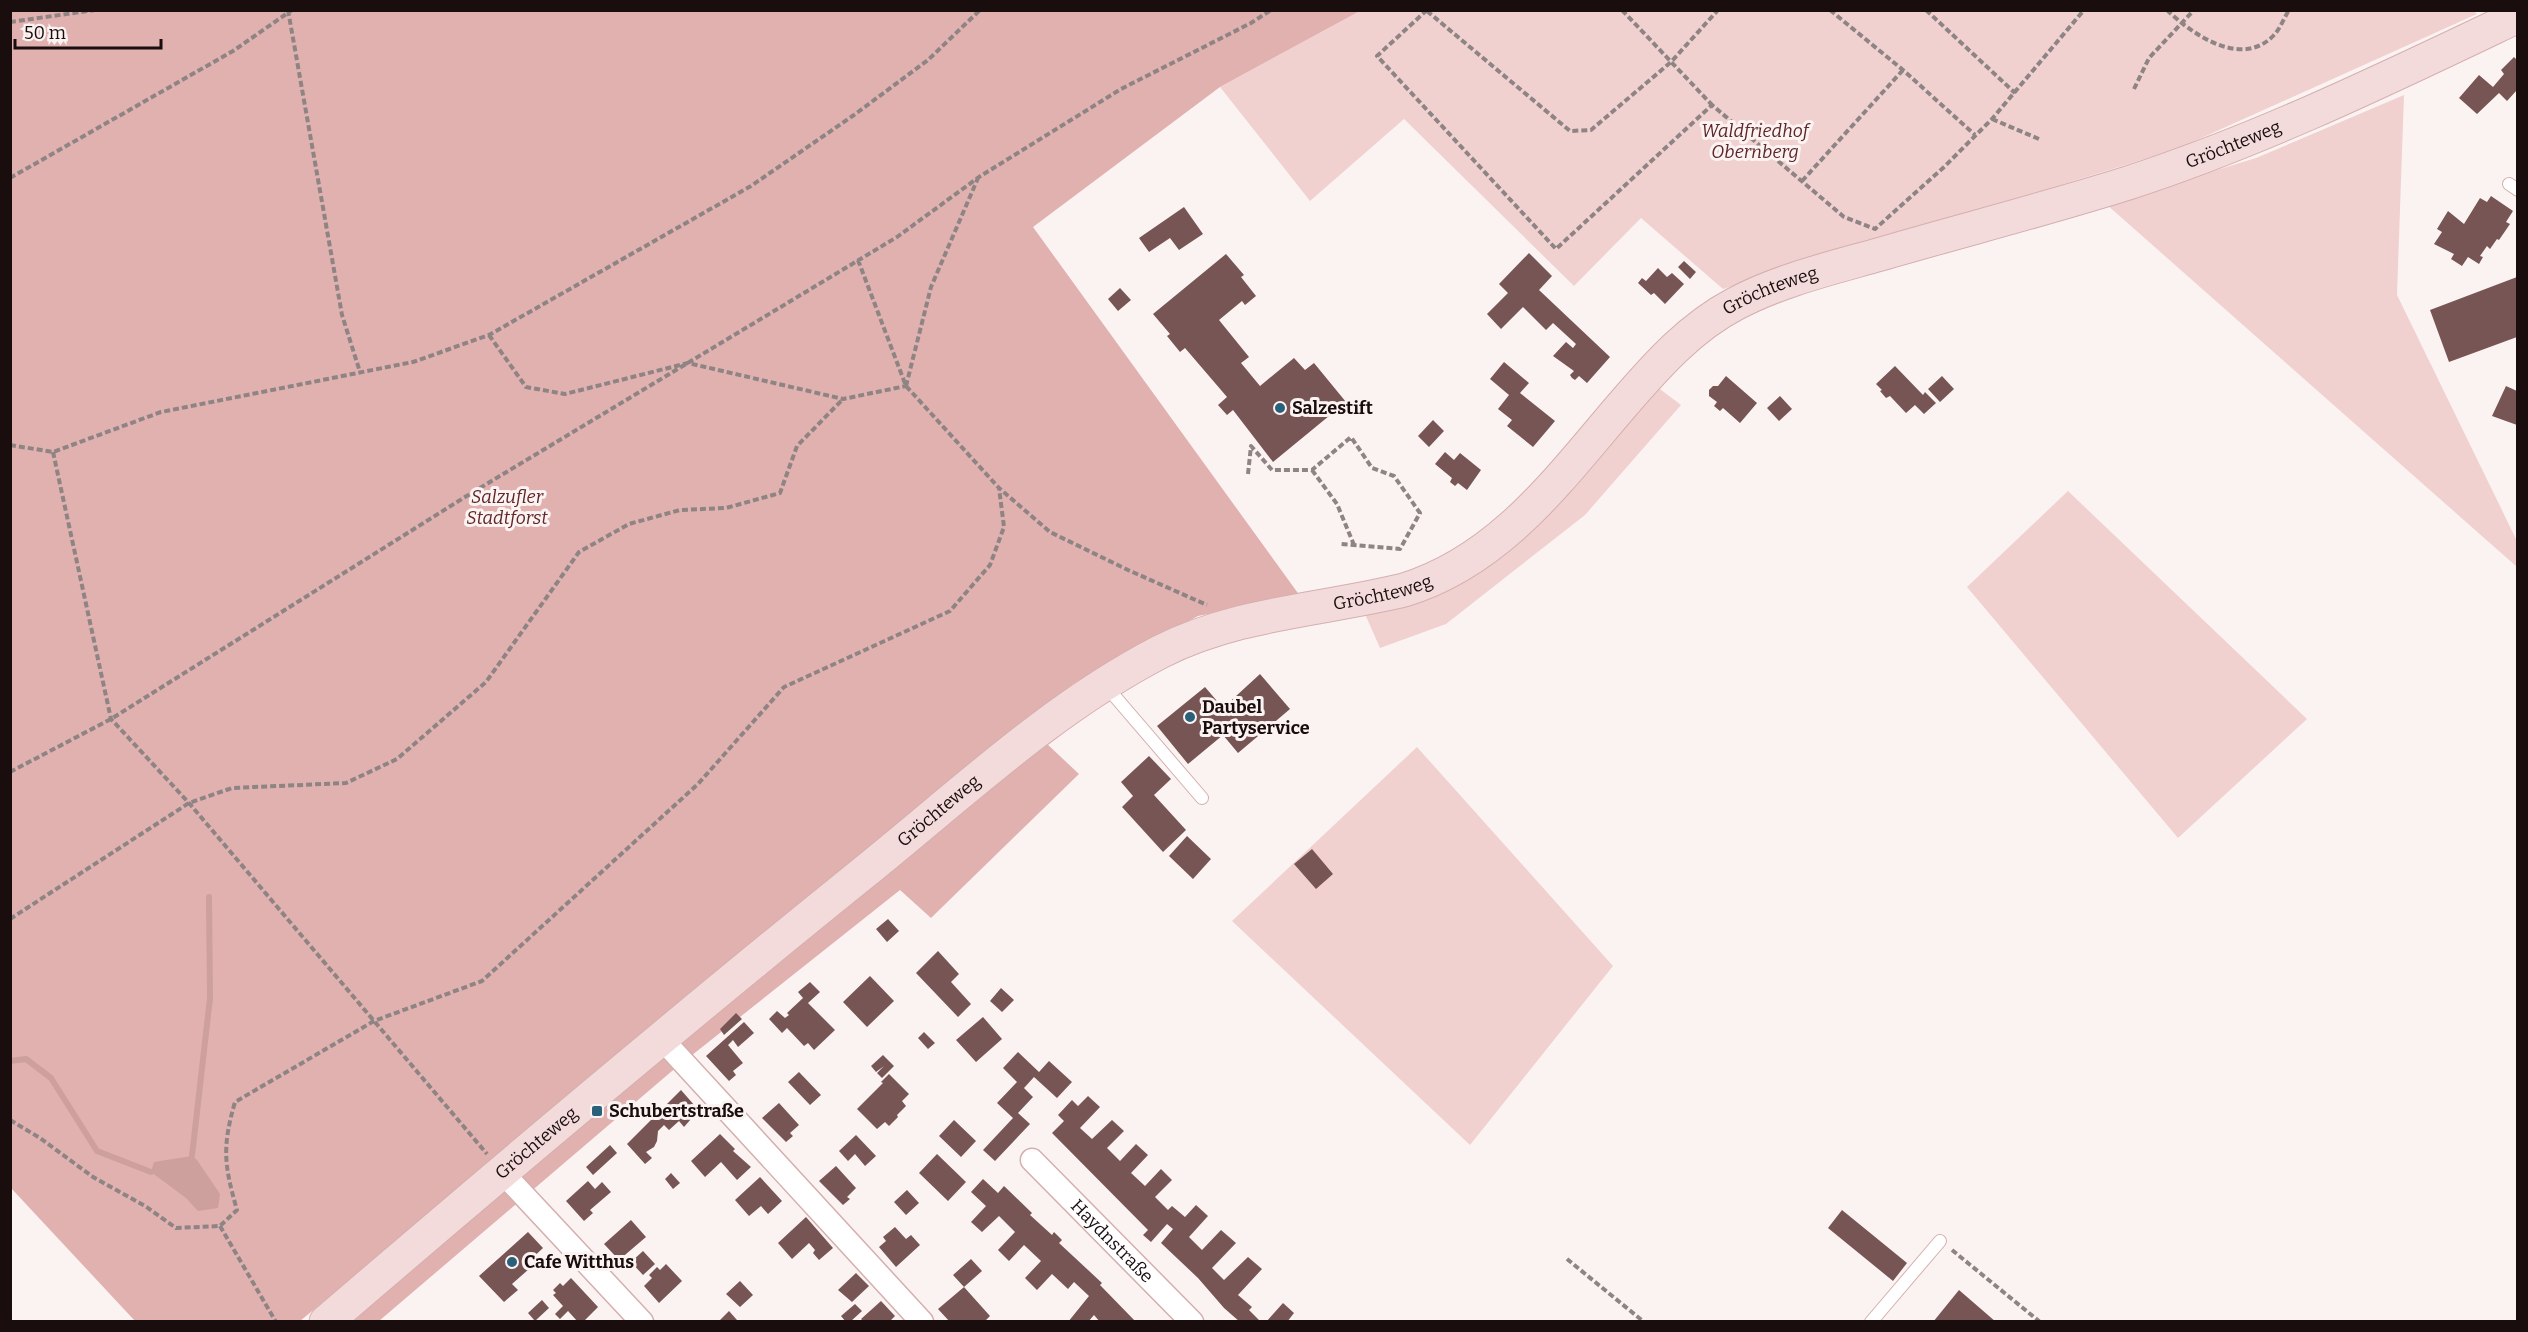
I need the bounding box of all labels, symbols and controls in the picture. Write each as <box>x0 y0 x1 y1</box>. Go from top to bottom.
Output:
scale bar <box>15 12 160 50</box>
text: 50 m <box>24 22 66 44</box>
street label: Gröchteweg <box>2182 115 2284 173</box>
park label: Waldfriedhof Obernberg <box>1701 120 1812 163</box>
street label: Gröchteweg <box>1718 261 1820 320</box>
place label: Salzestift <box>1292 397 1373 419</box>
marker: Salzestift <box>1273 401 1287 415</box>
park label: Salzufler Stadtforst <box>466 486 548 529</box>
street label: Gröchteweg <box>1331 570 1435 615</box>
place label: Daubel Partyservice <box>1202 696 1310 739</box>
marker: Daubel Partyservice <box>1183 710 1197 724</box>
street label: Gröchteweg <box>893 770 984 852</box>
place label: Schubertstraße <box>609 1100 744 1122</box>
street label: Gröchteweg <box>490 1102 582 1184</box>
marker: Schubertstraße <box>590 1104 604 1118</box>
street label: Haydnstraße <box>1066 1195 1158 1287</box>
place label: Cafe Witthus <box>524 1251 634 1273</box>
marker: Cafe Witthus <box>505 1255 519 1269</box>

